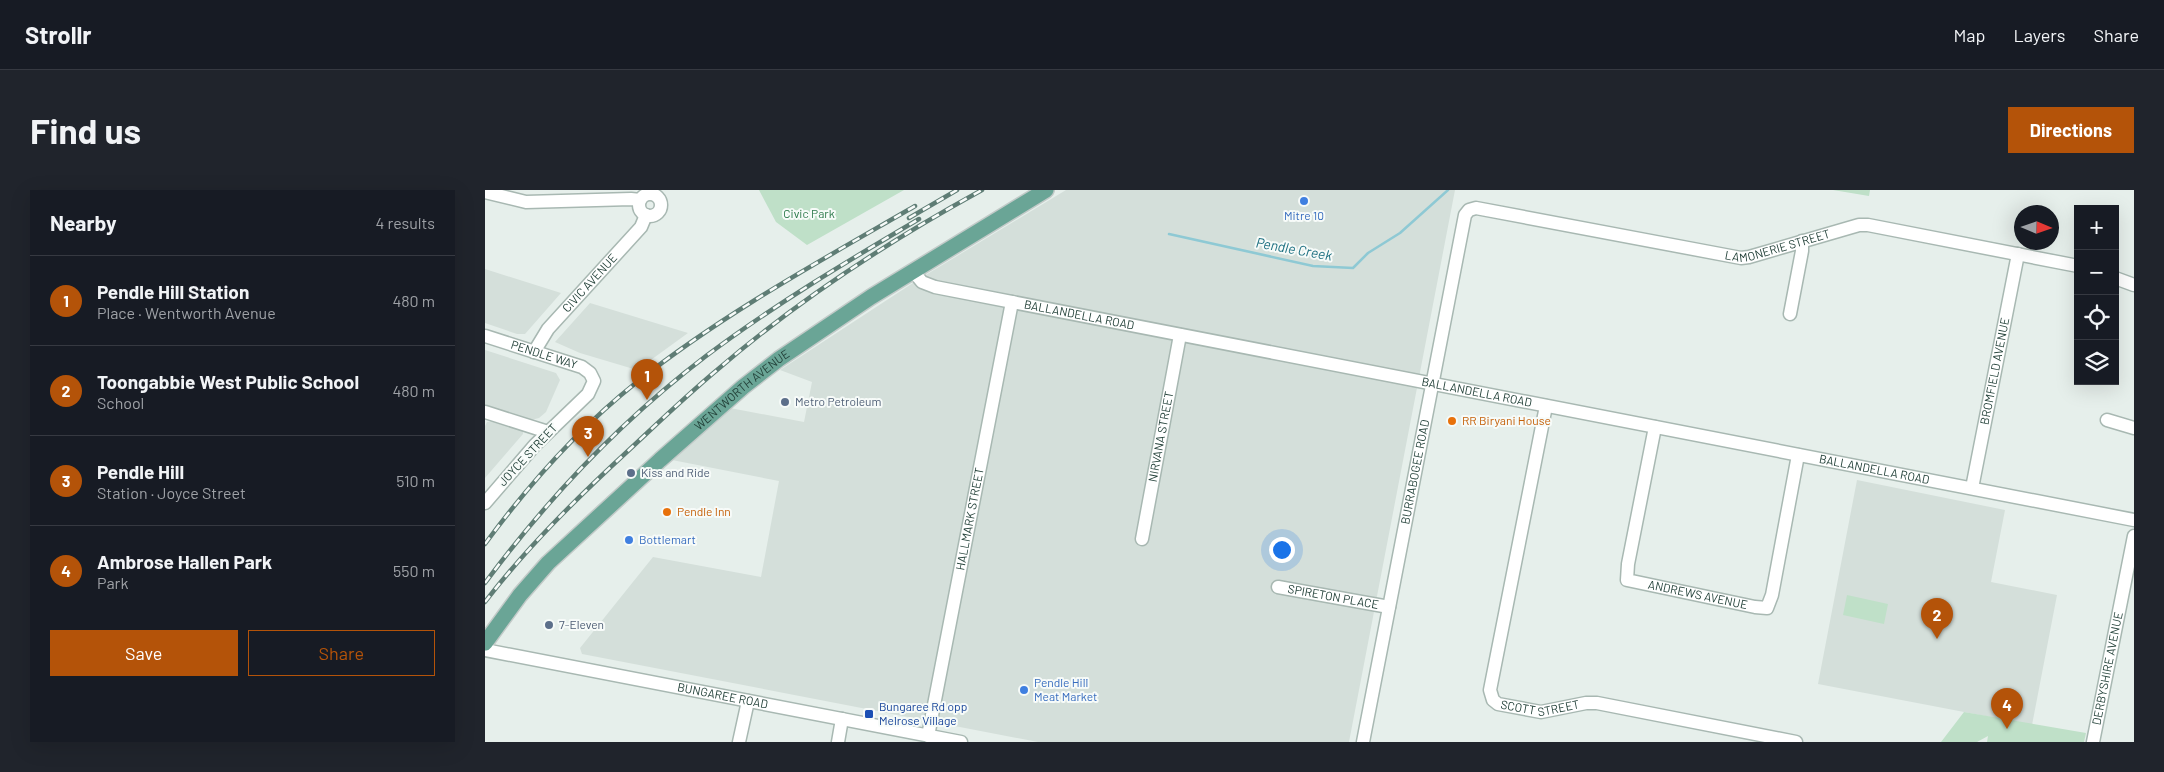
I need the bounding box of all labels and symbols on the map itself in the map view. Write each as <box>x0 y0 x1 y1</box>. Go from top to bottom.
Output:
marker: Mitre 10 <box>1298 195 1310 207</box>
north arrow <box>2014 205 2059 250</box>
park label: Civic Park <box>783 206 835 220</box>
place label: Mitre 10 <box>1284 208 1324 222</box>
street label: LAMONERIE STREET <box>1724 226 1831 264</box>
water label: Pendle Creek <box>1255 233 1334 264</box>
street label: CIVIC AVENUE <box>559 250 619 315</box>
street label: BALLANDELLA ROAD <box>1023 296 1136 332</box>
street label: BROMFIELD AVENUE <box>1977 316 2011 426</box>
street label: PENDLE WAY <box>509 337 579 371</box>
street label: WENTWORTH AVENUE <box>691 346 792 432</box>
pin: 1 <box>631 359 663 400</box>
street label: BALLANDELLA ROAD <box>1421 374 1533 409</box>
street label: NIRVANA STREET <box>1145 390 1175 483</box>
place label: Metro Petroleum <box>795 394 882 408</box>
marker: Metro Petroleum <box>779 396 791 408</box>
place label: RR Biryani House <box>1462 413 1551 427</box>
marker: RR Biryani House <box>1446 415 1458 427</box>
pin: 3 <box>572 416 604 457</box>
street label: BURRABOGEE ROAD <box>1397 418 1431 525</box>
street label: JOYCE STREET <box>495 420 560 488</box>
street label: BALLANDELLA ROAD <box>1818 451 1931 486</box>
place label: Kiss and Ride <box>641 465 710 479</box>
street label: HALLMARK STREET <box>952 466 986 571</box>
marker: Kiss and Ride <box>625 467 637 479</box>
place label: Pendle Inn <box>677 504 731 518</box>
marker: Pendle Inn <box>661 506 673 518</box>
place label: Bottlemart <box>639 532 696 546</box>
marker: Bottlemart <box>623 534 635 546</box>
your location <box>1269 537 1295 563</box>
street label: ANDREWS AVENUE <box>1647 577 1749 611</box>
street label: SPIRETON PLACE <box>1287 581 1380 611</box>
pin: 2 <box>1921 598 1953 639</box>
street label: DERBYSHIRE AVENUE <box>2089 610 2125 726</box>
place label: 7-Eleven <box>559 617 604 631</box>
marker: 7-Eleven <box>543 619 555 631</box>
place label: Pendle Hill Meat Market <box>1034 675 1097 703</box>
street label: BUNGAREE ROAD <box>676 679 769 711</box>
marker: Pendle Hill Meat Market <box>1018 684 1030 696</box>
pin: 4 <box>1991 688 2023 729</box>
street label: SCOTT STREET <box>1500 696 1581 719</box>
place label: Bungaree Rd opp Melrose Village <box>879 699 967 727</box>
marker: Bungaree Rd opp Melrose Village <box>863 708 875 720</box>

